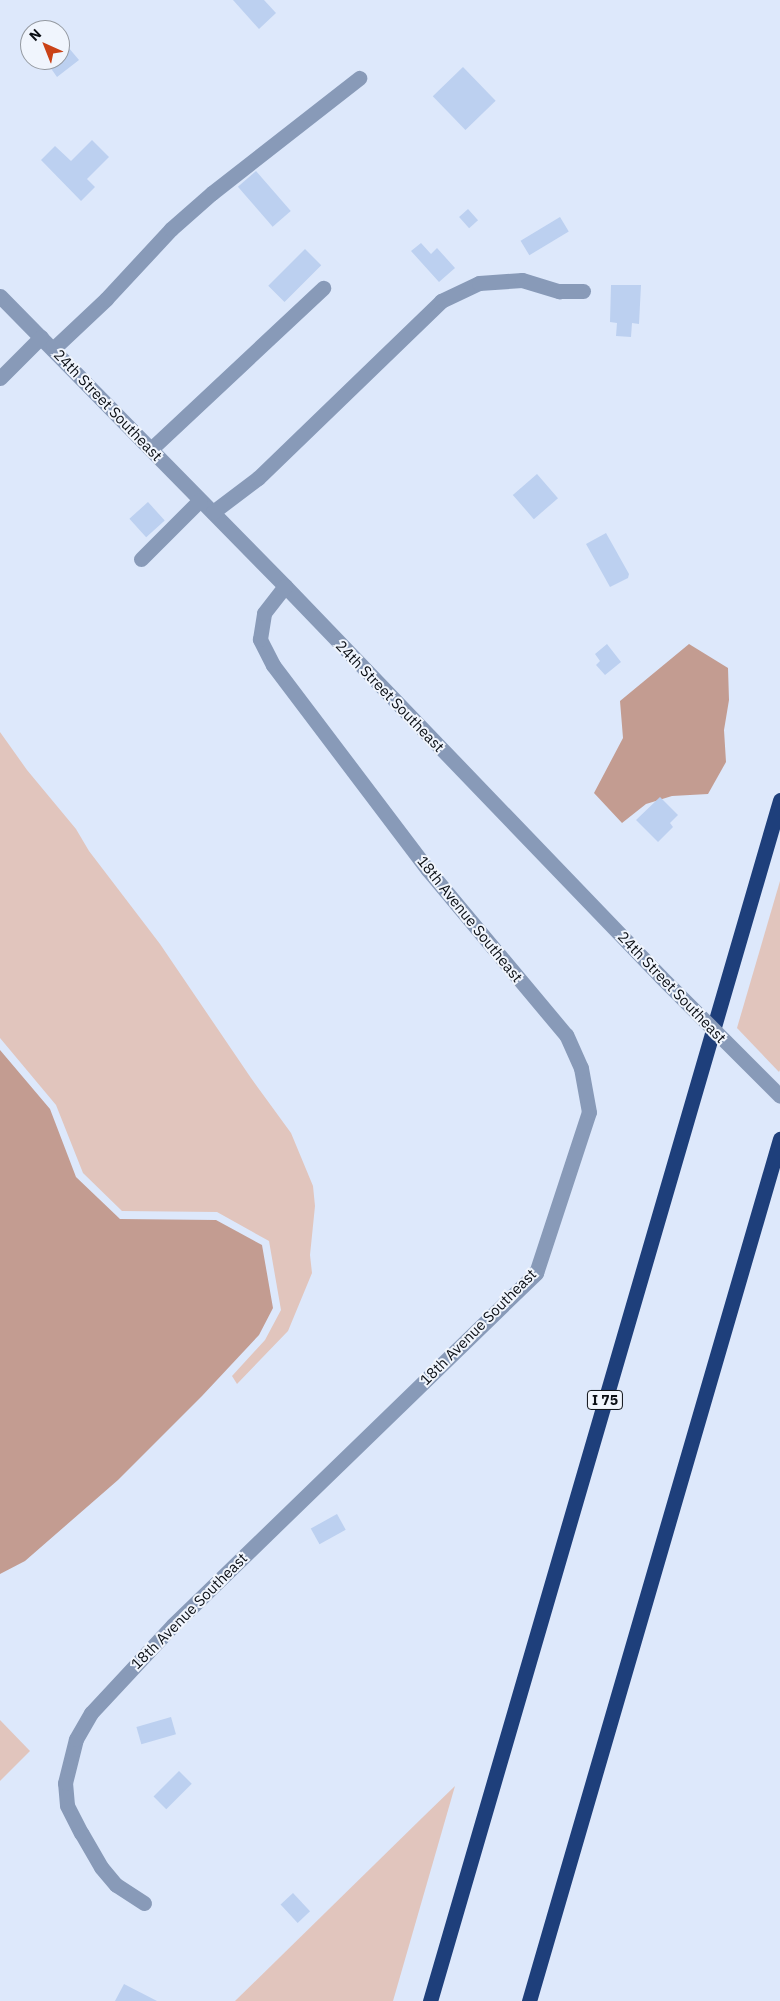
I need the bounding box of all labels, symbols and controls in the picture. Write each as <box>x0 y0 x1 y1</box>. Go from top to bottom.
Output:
north arrow <box>20 20 70 70</box>
text: N <box>25 25 45 45</box>
street label: 24th Street Southeast <box>50 345 166 465</box>
street label: 24th Street Southeast <box>332 636 448 756</box>
street label: 18th Avenue Southeast <box>414 852 526 986</box>
street label: 24th Street Southeast <box>614 927 730 1047</box>
street label: 18th Avenue Southeast <box>416 1265 540 1389</box>
road number: I 75 <box>586 1388 624 1412</box>
street label: 18th Avenue Southeast <box>127 1549 251 1673</box>

